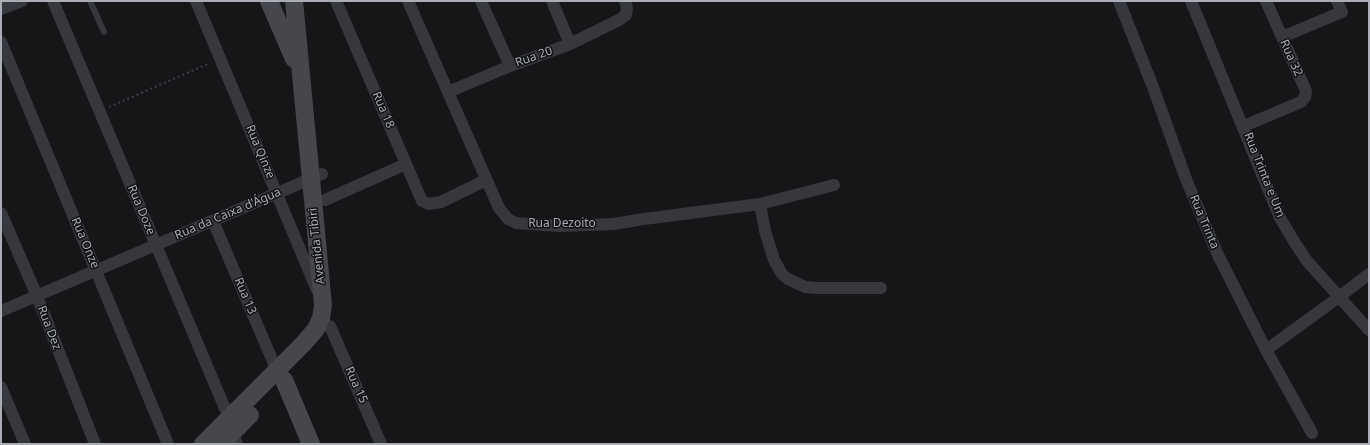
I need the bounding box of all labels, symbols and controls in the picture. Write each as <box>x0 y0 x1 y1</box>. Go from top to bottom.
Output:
street label: Rua 32 <box>1277 38 1305 78</box>
street label: Rua 20 <box>513 44 555 70</box>
street label: Rua 18 <box>369 89 397 131</box>
street label: Rua Qinze <box>242 123 278 181</box>
street label: Rua Trinta e Um <box>1240 130 1288 220</box>
street label: Rua Doze <box>124 183 158 237</box>
street label: Rua da Caixa d'Água <box>173 185 283 243</box>
street label: Rua Trinta <box>1186 193 1222 251</box>
street label: Avenida Tibiri <box>306 207 328 285</box>
street label: Rua Onze <box>68 215 102 271</box>
street label: Rua Dezoito <box>528 217 596 231</box>
street label: Rua 13 <box>231 275 259 317</box>
street label: Rua Dez <box>34 304 64 352</box>
street label: Rua 15 <box>342 365 370 405</box>

